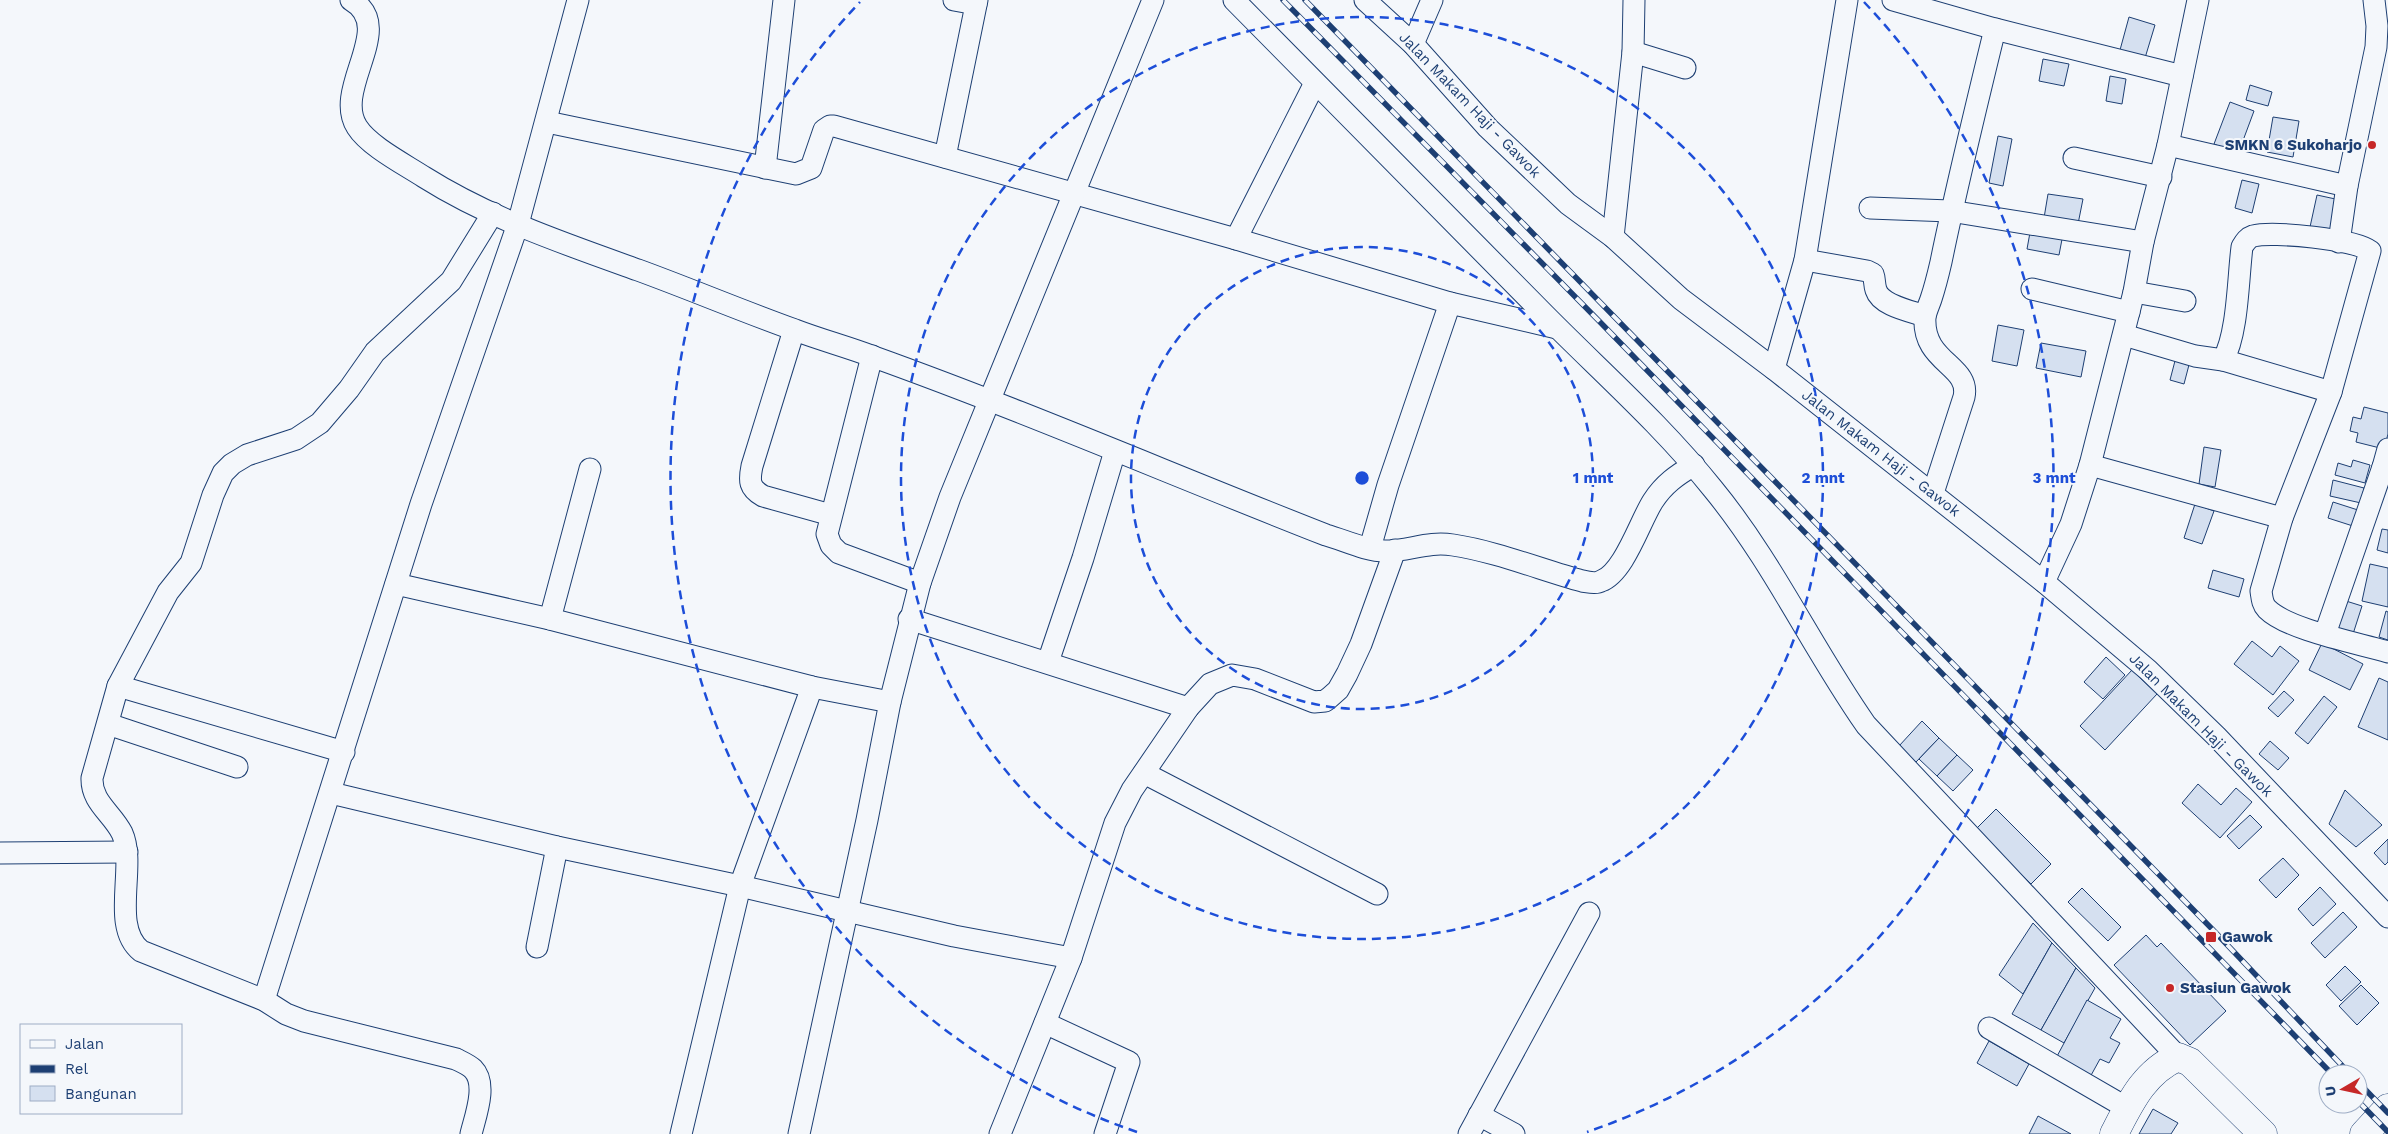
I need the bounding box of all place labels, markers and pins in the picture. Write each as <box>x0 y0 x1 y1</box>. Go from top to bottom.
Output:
place label: SMKN 6 Sukoharjo <box>2225 136 2362 154</box>
marker: SMKN 6 Sukoharjo <box>2366 139 2378 151</box>
centre of rings <box>1353 469 1371 487</box>
place label: Gawok <box>2222 928 2274 946</box>
marker: Gawok <box>2204 930 2218 944</box>
place label: Stasiun Gawok <box>2180 979 2292 997</box>
marker: Stasiun Gawok <box>2164 982 2176 994</box>

